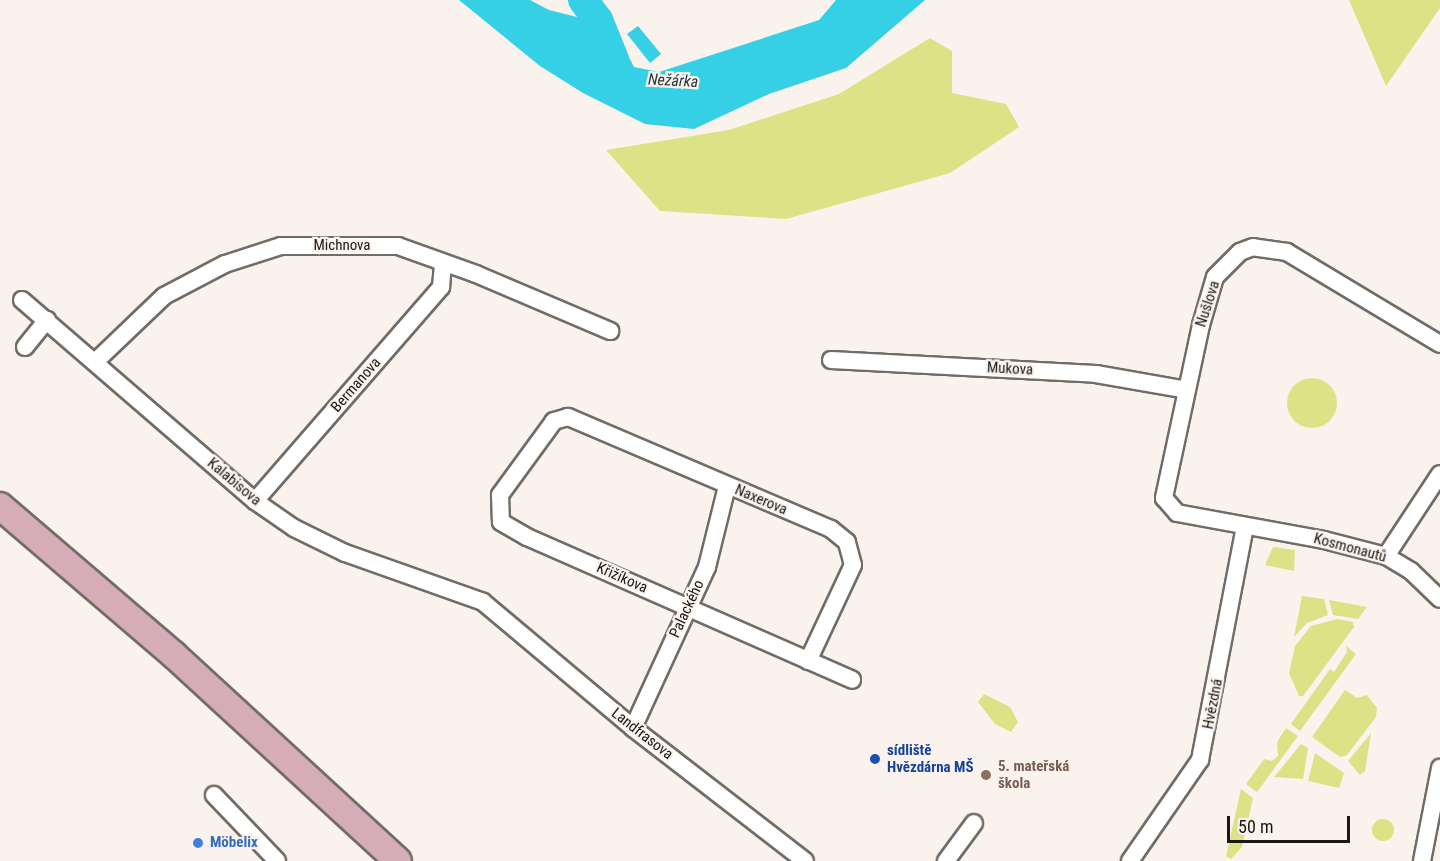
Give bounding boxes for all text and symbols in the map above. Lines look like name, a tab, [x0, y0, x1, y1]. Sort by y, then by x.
water label: Nežárka	[647, 70, 699, 92]
street label: Michnova	[313, 237, 371, 255]
street label: Nušlova	[1192, 279, 1224, 329]
street label: Bermanova	[327, 354, 385, 416]
street label: Mukova	[986, 359, 1034, 379]
street label: Kalabisova	[203, 454, 265, 510]
street label: Naxerova	[732, 481, 790, 519]
street label: Kosmonautů	[1312, 530, 1388, 566]
street label: Křižíkova	[594, 559, 650, 597]
street label: Palackého	[666, 577, 708, 641]
street label: Hvězdná	[1199, 677, 1227, 731]
street label: Landfrasova	[608, 704, 676, 764]
place label: sídliště Hvězdárna MŠ	[887, 741, 974, 776]
marker: sídliště Hvězdárna MŠ	[868, 752, 882, 766]
place label: 5. mateřská škola	[998, 757, 1069, 792]
marker: 5. mateřská škola	[979, 768, 993, 782]
scale bar	[1230, 804, 1353, 842]
text: 50 m	[1238, 816, 1273, 837]
place label: Möbelix	[210, 834, 258, 852]
marker: Möbelix	[191, 836, 205, 850]

